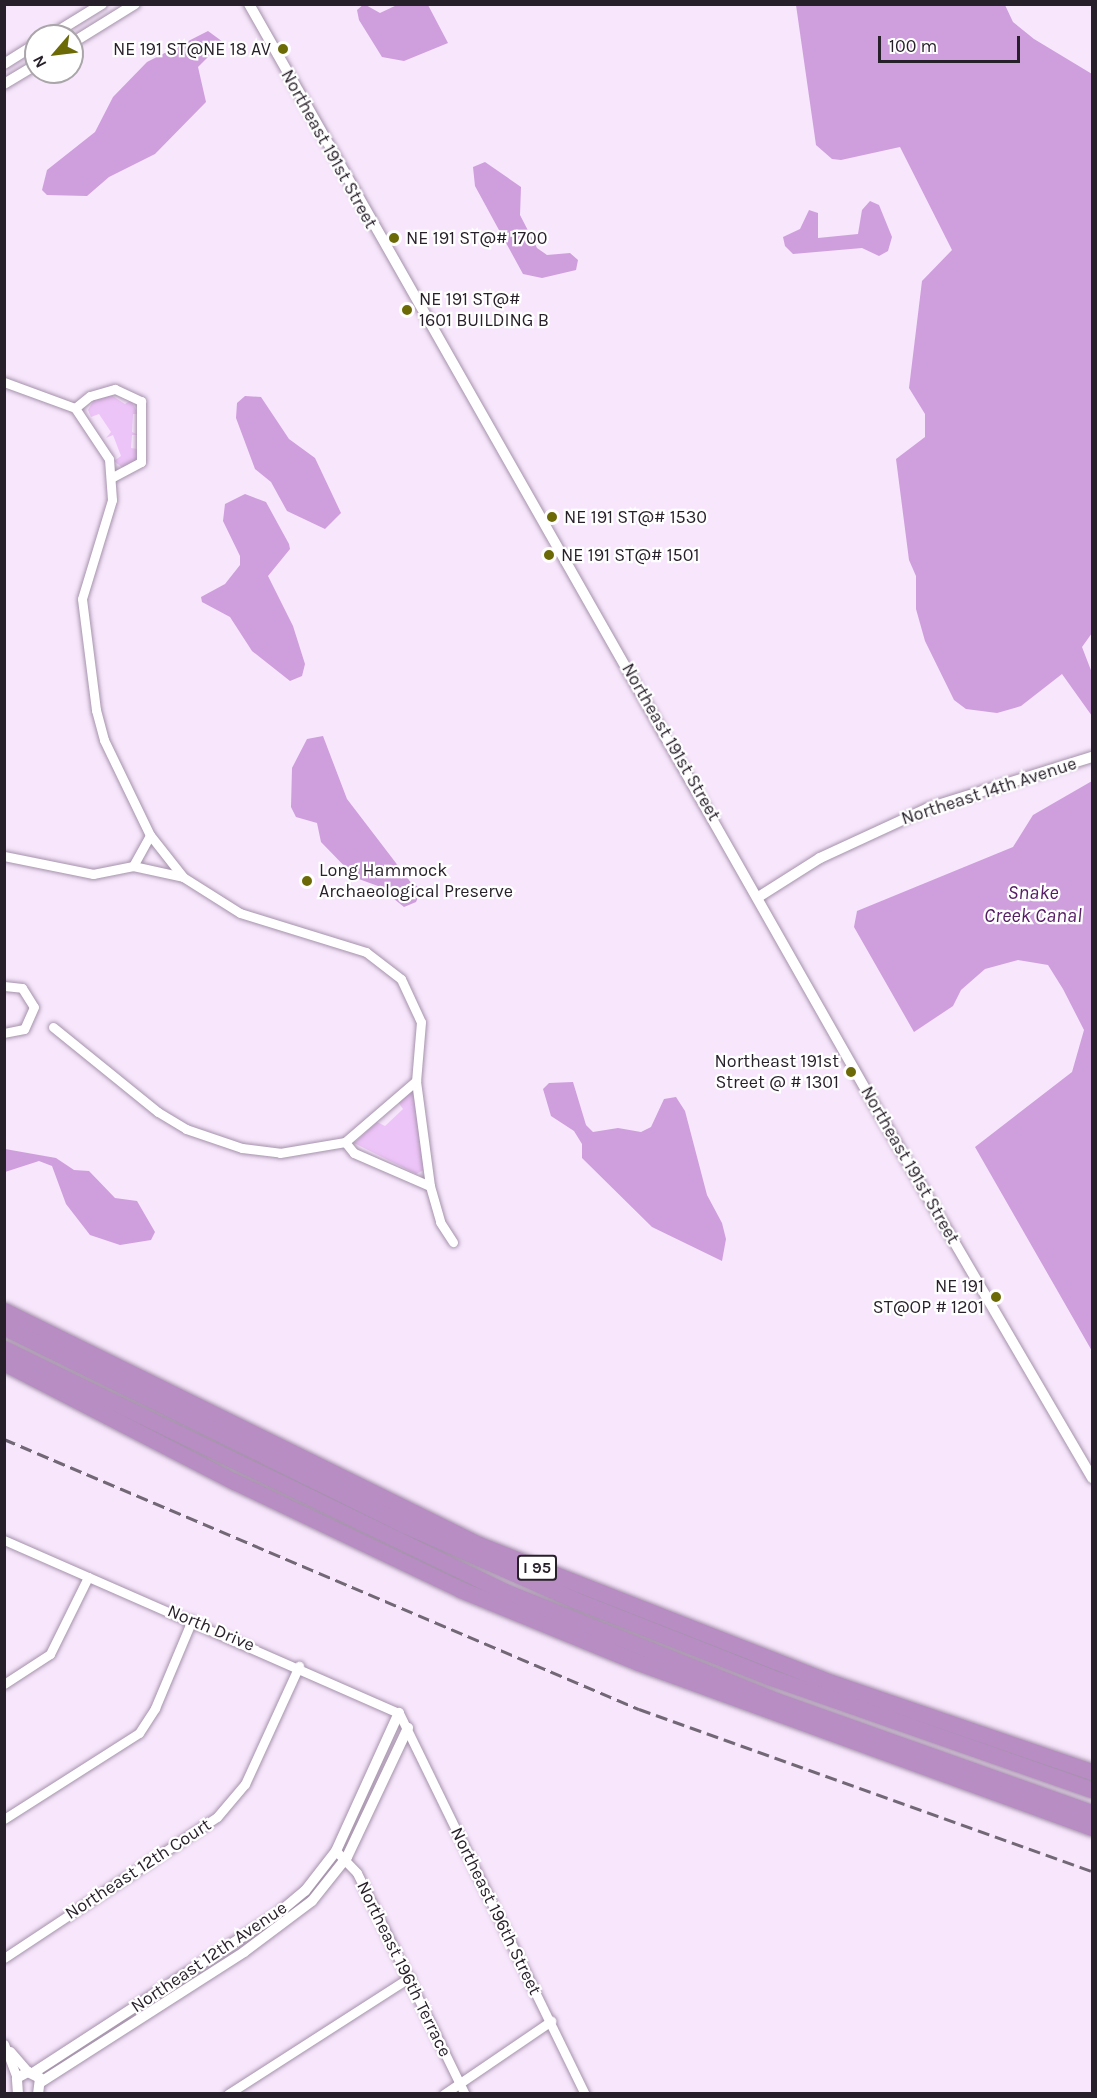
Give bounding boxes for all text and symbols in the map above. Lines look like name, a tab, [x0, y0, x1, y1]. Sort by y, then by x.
north arrow	[24, 24, 84, 84]
scale bar	[881, 24, 1024, 62]
text: 100 m	[889, 35, 937, 57]
place label: NE 191 ST@NE 18 AV	[113, 38, 271, 60]
marker: NE 191 ST@NE 18 AV	[276, 42, 290, 56]
text: N	[28, 52, 51, 71]
street label: Northeast 191st Street	[276, 66, 382, 232]
place label: NE 191 ST@# 1700	[406, 227, 547, 249]
marker: NE 191 ST@# 1700	[387, 231, 401, 245]
place label: NE 191 ST@# 1601 BUILDING B	[419, 289, 549, 332]
marker: NE 191 ST@# 1601 BUILDING B	[400, 303, 414, 317]
place label: NE 191 ST@# 1530	[564, 506, 707, 528]
marker: NE 191 ST@# 1530	[545, 510, 559, 524]
place label: NE 191 ST@# 1501	[561, 544, 699, 566]
marker: NE 191 ST@# 1501	[542, 548, 556, 562]
street label: Northeast 191st Street	[617, 659, 725, 825]
street label: Northeast 14th Avenue	[899, 752, 1079, 830]
place label: Long Hammock Archaeological Preserve	[319, 860, 513, 902]
marker: Long Hammock Archaeological Preserve	[300, 874, 314, 888]
water label: Snake Creek Canal	[984, 880, 1082, 927]
place label: Northeast 191st Street @ # 1301	[714, 1051, 839, 1094]
marker: Northeast 191st Street @ # 1301	[844, 1065, 858, 1079]
street label: Northeast 191st Street	[856, 1082, 964, 1248]
place label: NE 191 ST@OP # 1201	[873, 1276, 984, 1318]
marker: NE 191 ST@OP # 1201	[989, 1290, 1003, 1304]
road number: I 95	[516, 1555, 558, 1581]
street label: North Drive	[164, 1600, 258, 1656]
street label: Northeast 12th Court	[61, 1814, 215, 1924]
street label: Northeast 196th Street	[446, 1824, 546, 1998]
street label: Northeast 196th Terrace	[352, 1878, 456, 2060]
street label: Northeast 12th Avenue	[127, 1897, 291, 2017]

